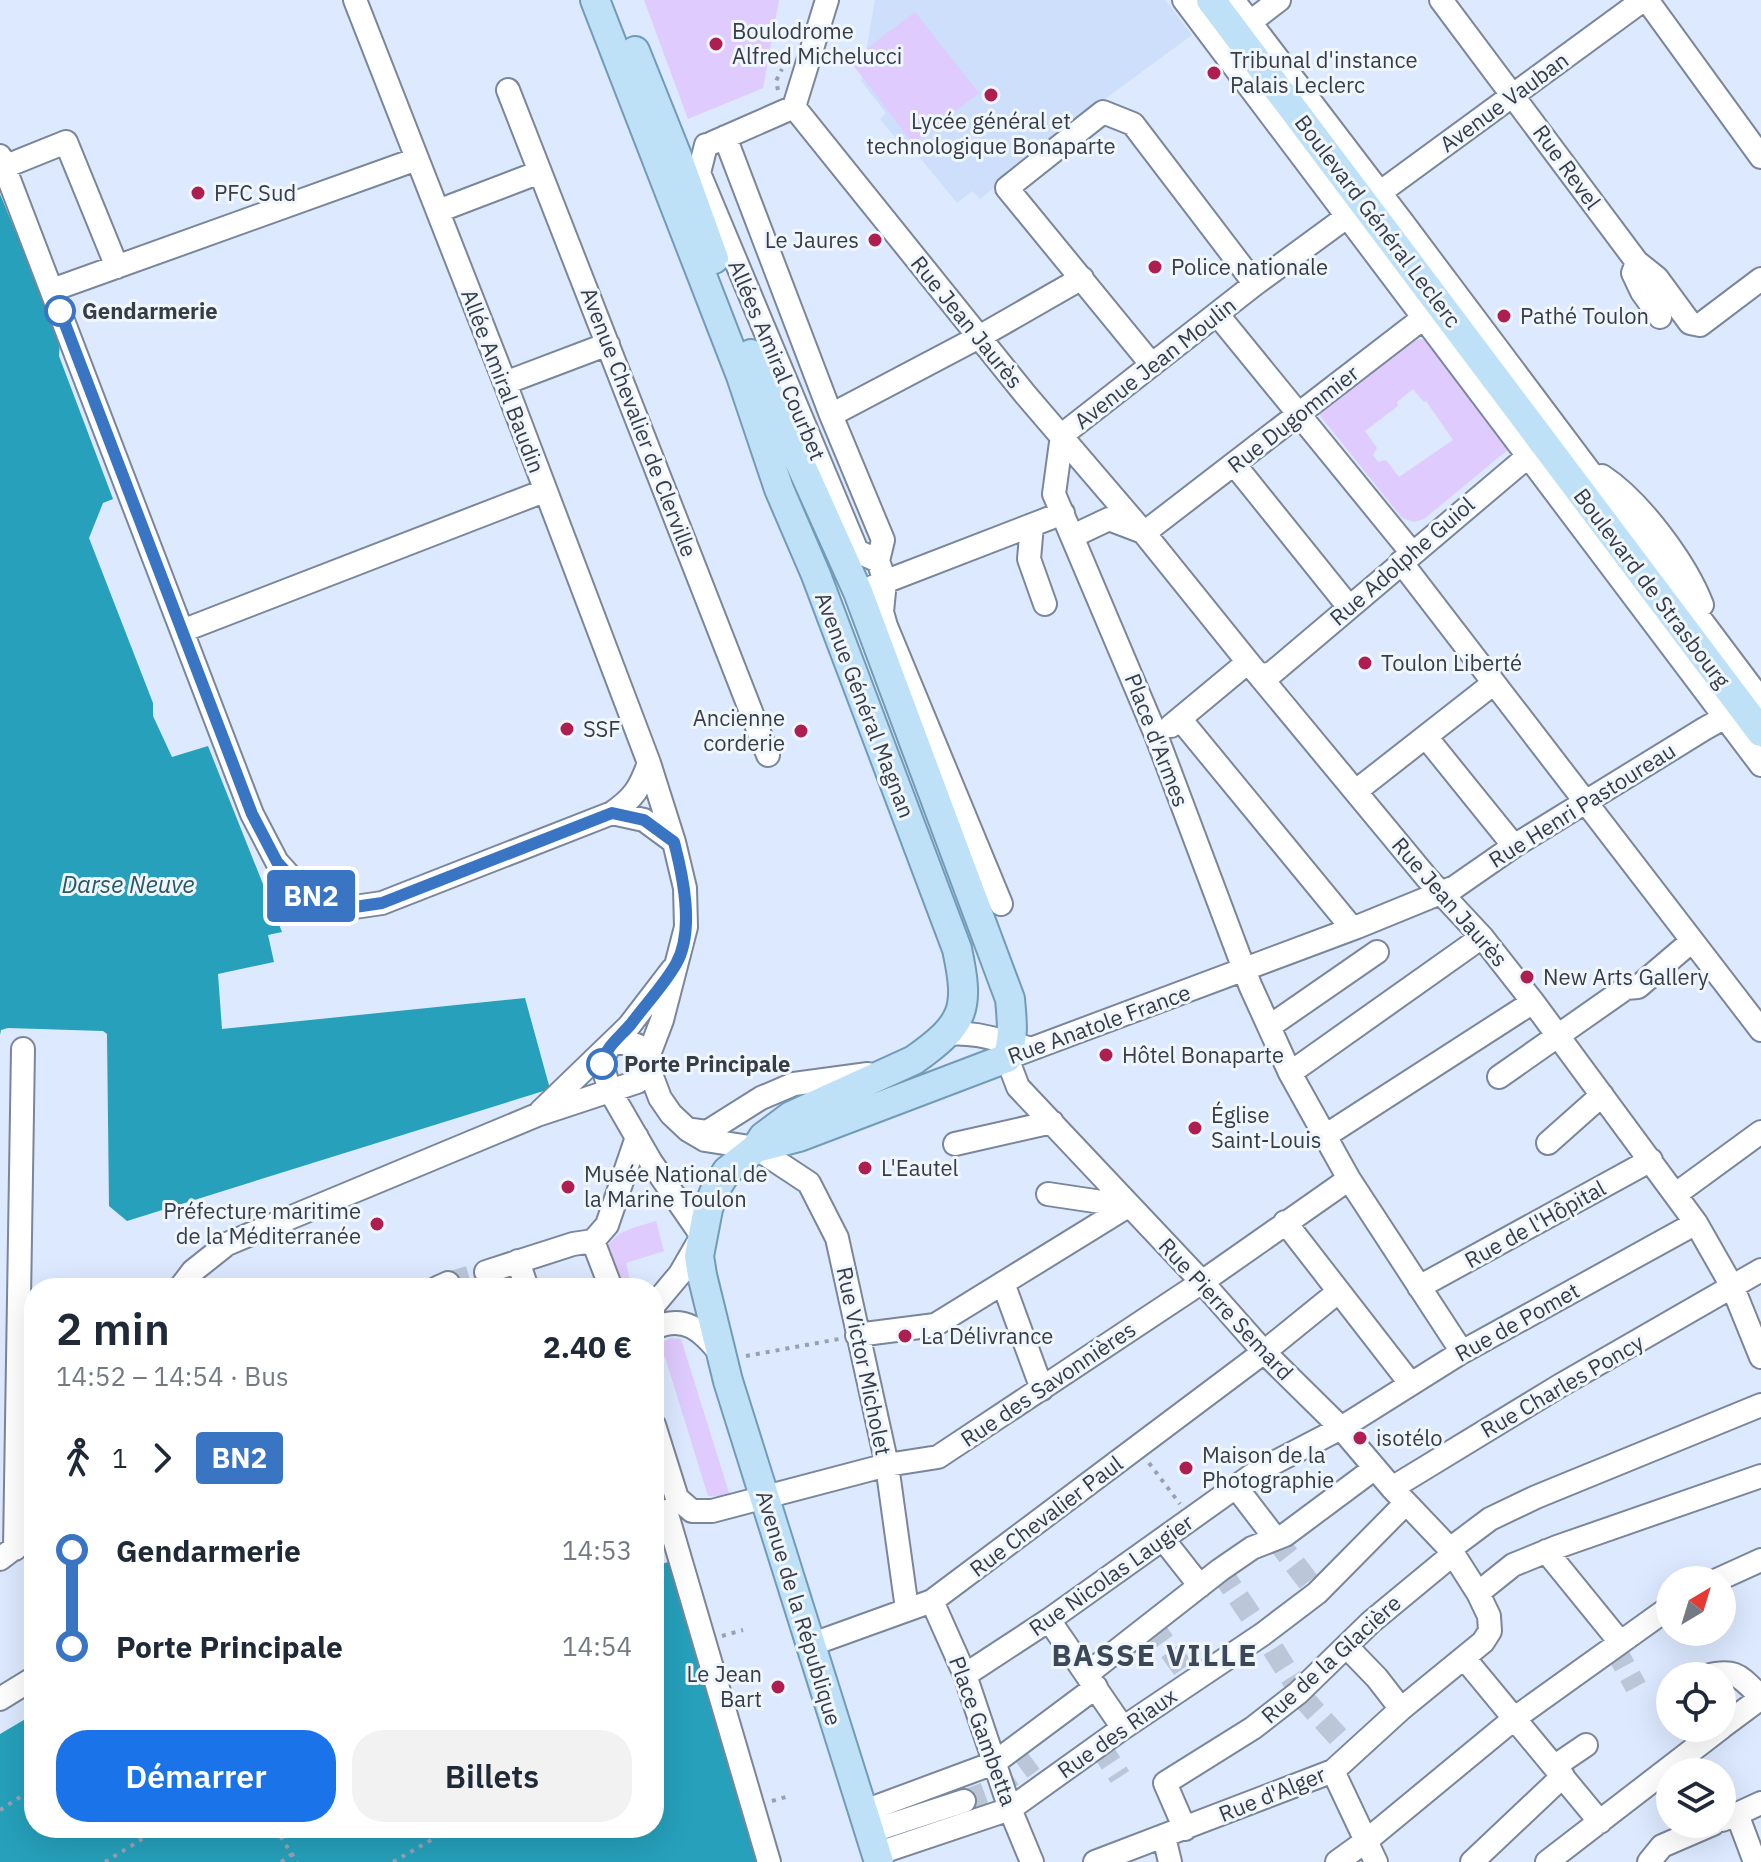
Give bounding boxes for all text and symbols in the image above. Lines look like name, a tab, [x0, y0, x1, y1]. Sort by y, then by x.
place label: Boulodrome Alfred Michelucci	[732, 16, 902, 70]
marker: Boulodrome Alfred Michelucci	[707, 35, 725, 53]
place label: Tribunal d'instance Palais Leclerc	[1230, 45, 1417, 99]
street label: Avenue Vauban	[1433, 45, 1574, 158]
marker: Tribunal d'instance Palais Leclerc	[1205, 64, 1223, 82]
marker: Lycée général et technologique Bonaparte	[982, 86, 1000, 104]
place label: Lycée général et technologique Bonaparte	[866, 106, 1116, 160]
street label: Boulevard Général Leclerc	[1289, 108, 1468, 333]
street label: Rue Revel	[1527, 118, 1608, 215]
place label: PFC Sud	[214, 178, 296, 207]
marker: PFC Sud	[189, 184, 207, 202]
place label: Le Jaures	[765, 225, 859, 254]
marker: Le Jaures	[866, 231, 884, 249]
street label: Rue Jean Jaurès	[905, 249, 1030, 394]
place label: Police nationale	[1171, 252, 1328, 281]
street label: Allées Amiral Courbet	[722, 255, 833, 464]
marker: Police nationale	[1146, 258, 1164, 276]
street label: Avenue Chevalier de Clerville	[575, 283, 704, 561]
street label: Allée Amiral Baudin	[455, 285, 552, 477]
street label: Avenue Jean Moulin	[1068, 290, 1242, 435]
marker: Gendarmerie	[45, 296, 75, 326]
place label: Gendarmerie	[82, 296, 218, 325]
place label: Pathé Toulon	[1520, 301, 1649, 330]
marker: Pathé Toulon	[1495, 307, 1513, 325]
street label: Rue Dugommier	[1221, 358, 1364, 479]
street label: Boulevard de Strasbourg	[1568, 482, 1737, 694]
street label: Rue Adolphe Guiol	[1323, 490, 1480, 632]
street label: Avenue Général Magnan	[809, 588, 922, 822]
place label: Toulon Liberté	[1381, 648, 1522, 677]
marker: Toulon Liberté	[1356, 654, 1374, 672]
street label: Place d'Armes	[1119, 669, 1196, 811]
place label: Ancienne corderie	[693, 703, 785, 757]
place label: SSF	[583, 714, 621, 743]
marker: SSF	[558, 720, 576, 738]
marker: Ancienne corderie	[792, 722, 810, 740]
street label: Rue Henri Pastoureau	[1483, 735, 1681, 874]
street label: Rue Jean Jaurès	[1386, 831, 1515, 973]
water label: Darse Neuve	[61, 868, 195, 900]
line badge: BN2	[265, 870, 357, 922]
text: BN2	[283, 877, 339, 914]
place label: New Arts Gallery	[1543, 962, 1709, 991]
marker: New Arts Gallery	[1518, 968, 1536, 986]
street label: Rue Anatole France	[1003, 977, 1194, 1070]
place label: Hôtel Bonaparte	[1122, 1040, 1284, 1069]
marker: Hôtel Bonaparte	[1097, 1046, 1115, 1064]
marker: Porte Principale	[587, 1049, 617, 1079]
place label: Porte Principale	[624, 1049, 790, 1078]
place label: Église Saint-Louis	[1211, 1100, 1321, 1154]
marker: Église Saint-Louis	[1186, 1119, 1204, 1137]
place label: L'Eautel	[881, 1153, 959, 1182]
place label: Musée National de la Marine Toulon	[584, 1159, 768, 1213]
marker: L'Eautel	[856, 1159, 874, 1177]
street label: Rue de l'Hôpital	[1459, 1173, 1610, 1274]
marker: Musée National de la Marine Toulon	[559, 1178, 577, 1196]
place label: Préfecture maritime de la Méditerranée	[163, 1196, 361, 1250]
marker: Préfecture maritime de la Méditerranée	[368, 1215, 386, 1233]
street label: Rue Pierre Semard	[1153, 1231, 1300, 1386]
street label: Rue Victor Micholet	[830, 1264, 899, 1458]
street label: Rue de Pomet	[1449, 1275, 1584, 1368]
text: 2 min	[56, 1300, 170, 1357]
street label: Rue des Savonnières	[955, 1314, 1141, 1453]
place label: La Délivrance	[921, 1321, 1053, 1350]
text: 2.40 €	[543, 1327, 632, 1366]
marker: La Délivrance	[896, 1327, 914, 1345]
street label: Rue Charles Poncy	[1475, 1327, 1648, 1444]
text: 14:52 – 14:54 · Bus	[56, 1359, 289, 1393]
place label: isotélo	[1376, 1423, 1443, 1452]
marker: isotélo	[1351, 1429, 1369, 1447]
icon: walk	[56, 1436, 100, 1480]
icon: forward	[140, 1436, 184, 1480]
text: BN2	[212, 1439, 267, 1476]
place label: Maison de la Photographie	[1202, 1440, 1334, 1494]
text: 1	[112, 1441, 128, 1475]
street label: Rue Chevalier Paul	[963, 1449, 1128, 1583]
marker: Maison de la Photographie	[1177, 1459, 1195, 1477]
street label: Avenue de la République	[750, 1487, 849, 1729]
street label: Rue Nicolas Laugier	[1023, 1507, 1199, 1642]
text: Gendarmerie	[116, 1531, 301, 1570]
text: 14:53	[562, 1533, 632, 1567]
north arrow	[1656, 1566, 1736, 1646]
map controls	[1656, 1566, 1736, 1838]
street label: Rue de la Glacière	[1255, 1588, 1407, 1729]
text: Porte Principale	[116, 1627, 343, 1666]
text: 14:54	[562, 1629, 632, 1663]
district label: BASSE VILLE	[1052, 1635, 1258, 1674]
street label: Place Gambetta	[943, 1652, 1024, 1810]
place label: Le Jean Bart	[686, 1659, 762, 1713]
button: locate	[1656, 1662, 1736, 1742]
marker: Le Jean Bart	[769, 1678, 787, 1696]
street label: Rue des Riaux	[1051, 1681, 1182, 1784]
button: Démarrer	[56, 1730, 336, 1822]
button: Billets	[352, 1730, 632, 1822]
button: layers	[1656, 1758, 1736, 1838]
street label: Rue d'Alger	[1214, 1759, 1329, 1828]

